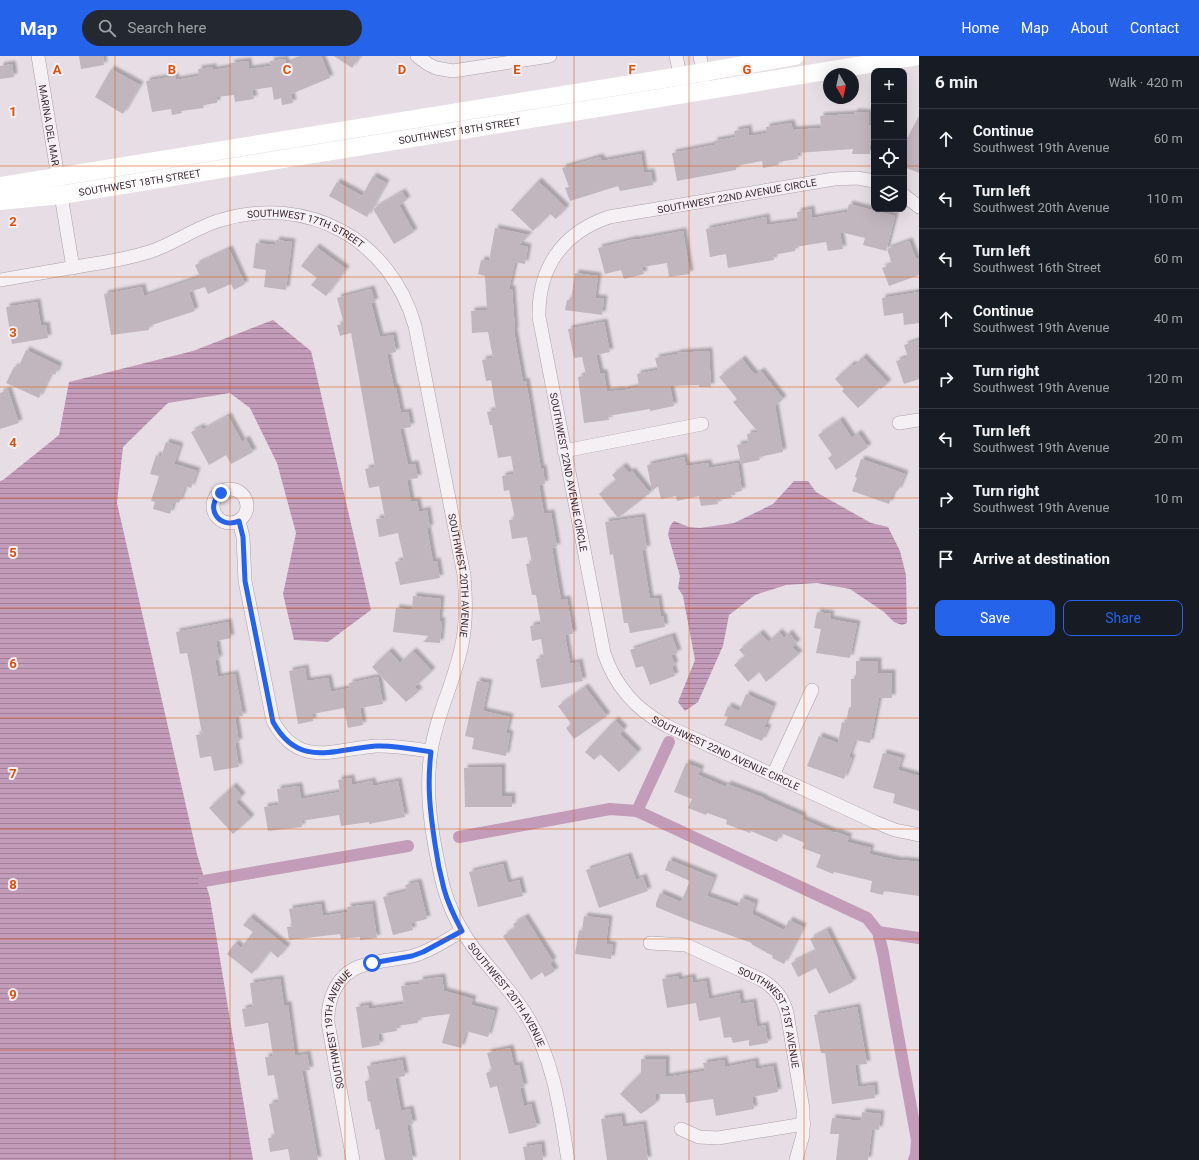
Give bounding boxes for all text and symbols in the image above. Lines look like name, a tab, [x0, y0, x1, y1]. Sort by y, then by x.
search box	[82, 10, 362, 46]
text: Map	[20, 17, 58, 40]
icon: search	[96, 17, 118, 39]
text: Search here	[128, 19, 206, 37]
text: Home	[961, 20, 999, 36]
text: Map	[1021, 20, 1049, 36]
text: About	[1071, 20, 1108, 36]
text: Contact	[1130, 20, 1179, 36]
text: A	[53, 62, 62, 77]
text: B	[168, 62, 176, 77]
text: C	[283, 62, 292, 77]
text: D	[398, 62, 406, 77]
text: E	[513, 62, 521, 77]
text: F	[628, 62, 636, 77]
text: G	[743, 62, 752, 77]
north arrow	[823, 68, 859, 104]
map controls	[871, 68, 907, 212]
button: +	[871, 68, 907, 104]
text: 6 min	[935, 72, 978, 92]
text: Walk · 420 m	[1108, 75, 1183, 90]
street label: MARINA DEL MAR	[37, 84, 62, 166]
text: 1	[9, 104, 17, 119]
button: −	[871, 104, 907, 140]
street label: SOUTHWEST 18TH STREET	[398, 115, 521, 146]
text: Continue	[973, 122, 1034, 140]
icon: ahead	[935, 128, 957, 150]
text: 60 m	[1154, 131, 1183, 146]
button: locate	[871, 140, 907, 176]
text: Southwest 19th Avenue	[973, 140, 1109, 155]
street label: SOUTHWEST 18TH STREET	[78, 167, 202, 198]
button: layers	[871, 176, 907, 212]
street label: SOUTHWEST 22ND AVENUE CIRCLE	[657, 177, 818, 215]
text: Turn left	[973, 182, 1030, 200]
icon: left	[935, 188, 957, 210]
text: 110 m	[1146, 191, 1183, 206]
text: Southwest 20th Avenue	[973, 200, 1109, 215]
street label: SOUTHWEST 17TH STREET	[246, 207, 366, 250]
text: 2	[9, 214, 17, 229]
text: Turn left	[973, 242, 1030, 260]
icon: left	[935, 248, 957, 270]
text: 60 m	[1154, 251, 1183, 266]
text: Southwest 16th Street	[973, 260, 1101, 275]
text: Continue	[973, 302, 1034, 320]
icon: ahead	[935, 308, 957, 330]
text: 40 m	[1154, 311, 1183, 326]
text: Southwest 19th Avenue	[973, 320, 1109, 335]
text: 3	[9, 325, 17, 340]
text: Turn right	[973, 362, 1039, 380]
icon: right	[935, 368, 957, 390]
text: 120 m	[1146, 371, 1183, 386]
text: Southwest 19th Avenue	[973, 380, 1109, 395]
street label: SOUTHWEST 22ND AVENUE CIRCLE	[548, 392, 590, 553]
text: Turn left	[973, 422, 1030, 440]
icon: left	[935, 428, 957, 450]
text: 20 m	[1154, 431, 1183, 446]
text: 4	[9, 435, 17, 450]
text: Southwest 19th Avenue	[973, 440, 1109, 455]
text: Turn right	[973, 482, 1039, 500]
route end	[212, 484, 230, 502]
icon: right	[935, 488, 957, 510]
text: 10 m	[1154, 491, 1183, 506]
text: Southwest 19th Avenue	[973, 500, 1109, 515]
street label: SOUTHWEST 20TH AVENUE	[446, 512, 471, 639]
text: 5	[9, 545, 17, 560]
icon: arrive	[935, 548, 957, 570]
text: Arrive at destination	[973, 550, 1110, 568]
button: Save	[935, 600, 1055, 636]
button: Share	[1063, 600, 1183, 636]
text: 6	[9, 656, 17, 671]
street label: SOUTHWEST 22ND AVENUE CIRCLE	[650, 713, 802, 792]
text: 7	[9, 766, 17, 781]
text: 8	[9, 877, 17, 892]
street label: SOUTHWEST 20TH AVENUE	[466, 940, 547, 1048]
route start	[363, 954, 381, 972]
street label: SOUTHWEST 21ST AVENUE	[736, 964, 802, 1069]
street label: SOUTHWEST 19TH AVENUE	[322, 967, 354, 1090]
text: 9	[9, 987, 17, 1002]

